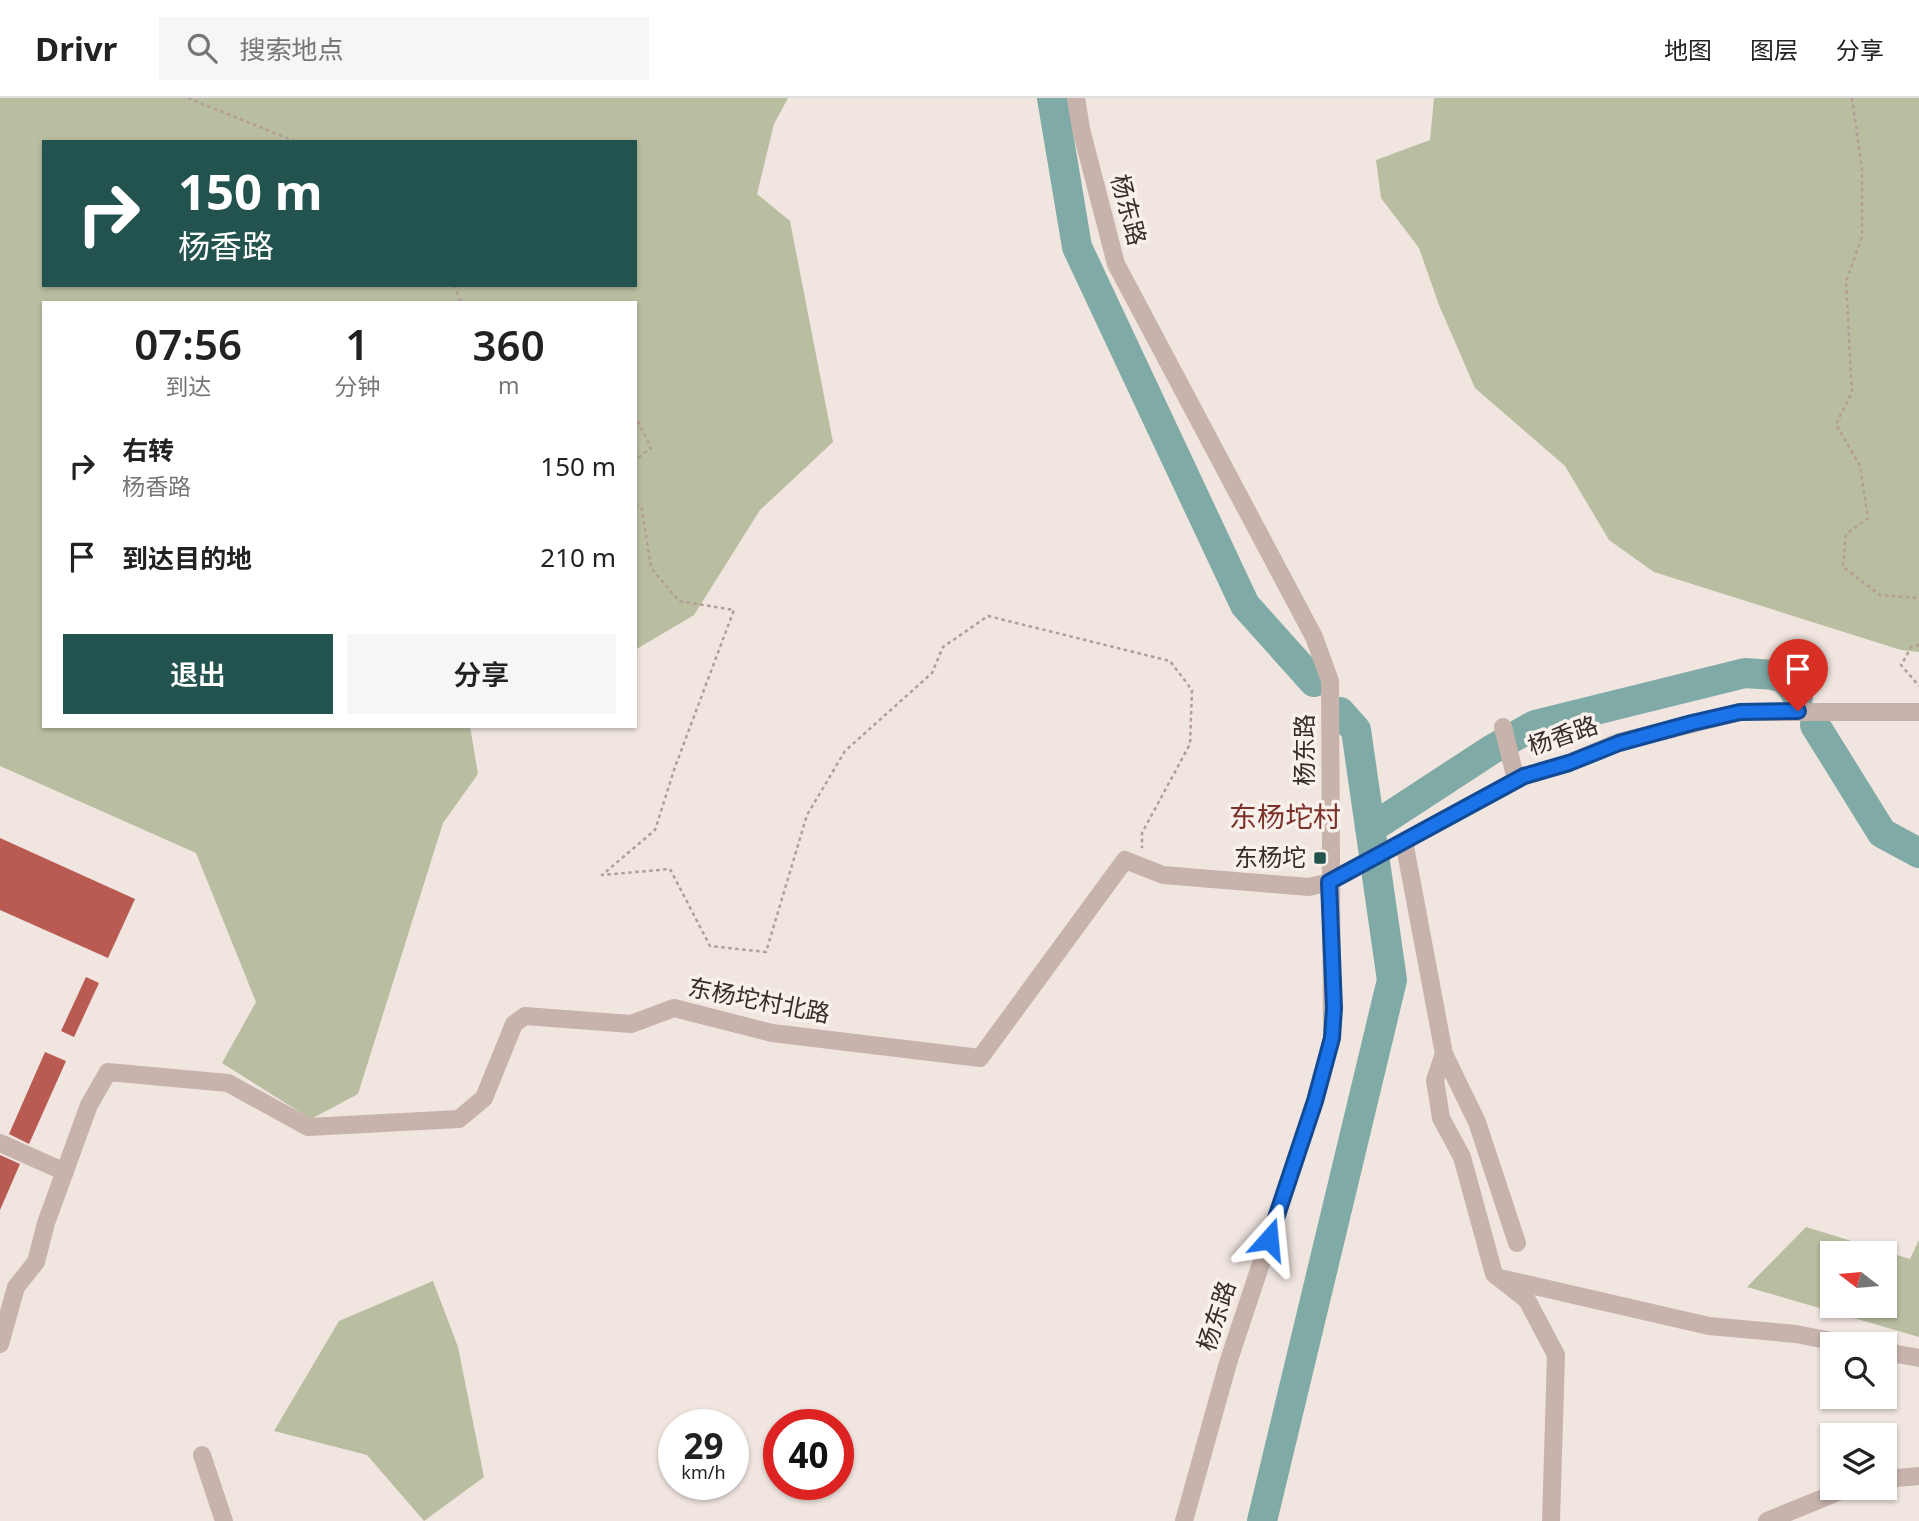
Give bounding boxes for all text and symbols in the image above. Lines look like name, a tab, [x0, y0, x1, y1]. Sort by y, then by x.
search box	[159, 17, 649, 80]
text: Drivr	[35, 26, 117, 71]
icon: search	[183, 29, 221, 67]
text: 搜索地点	[239, 31, 343, 67]
text: 地图	[1664, 33, 1712, 66]
text: 图层	[1750, 33, 1798, 66]
text: 分享	[1836, 33, 1884, 66]
text: 150 m	[178, 158, 323, 224]
icon: right	[63, 168, 154, 259]
street label: 杨东路	[1104, 171, 1155, 249]
text: 杨香路	[178, 224, 274, 267]
text: 07:56	[134, 315, 242, 372]
text: 1	[345, 315, 369, 372]
text: 360	[473, 316, 545, 373]
text: m	[498, 369, 519, 401]
text: 到达	[165, 370, 211, 402]
text: 分钟	[334, 370, 380, 402]
text: 右转	[122, 432, 174, 468]
icon: right	[63, 447, 101, 485]
text: 150 m	[540, 448, 616, 484]
text: 杨香路	[122, 470, 191, 502]
icon: arrive	[63, 538, 101, 576]
text: 210 m	[540, 539, 616, 575]
text: 到达目的地	[122, 540, 252, 576]
button: 退出	[63, 634, 333, 714]
button: 分享	[347, 634, 616, 714]
pin	[1768, 639, 1828, 711]
icon: arrive	[1779, 650, 1817, 688]
street label: 杨香路	[1523, 707, 1602, 762]
street label: 杨东路	[1287, 714, 1320, 786]
district label: 东杨坨村	[1229, 797, 1341, 835]
place label: 东杨坨	[1234, 840, 1306, 873]
marker: 东杨坨	[1312, 850, 1328, 866]
street label: 东杨坨村北路	[685, 970, 833, 1029]
position arrow	[1232, 1202, 1306, 1276]
north arrow	[1820, 1241, 1897, 1318]
map controls	[1820, 1241, 1897, 1500]
street label: 杨东路	[1189, 1276, 1242, 1355]
button: search	[1820, 1332, 1897, 1409]
speed limit sign: 40	[763, 1409, 854, 1500]
text: 29	[683, 1422, 724, 1469]
button: layers	[1820, 1423, 1897, 1500]
text: km/h	[681, 1460, 726, 1484]

